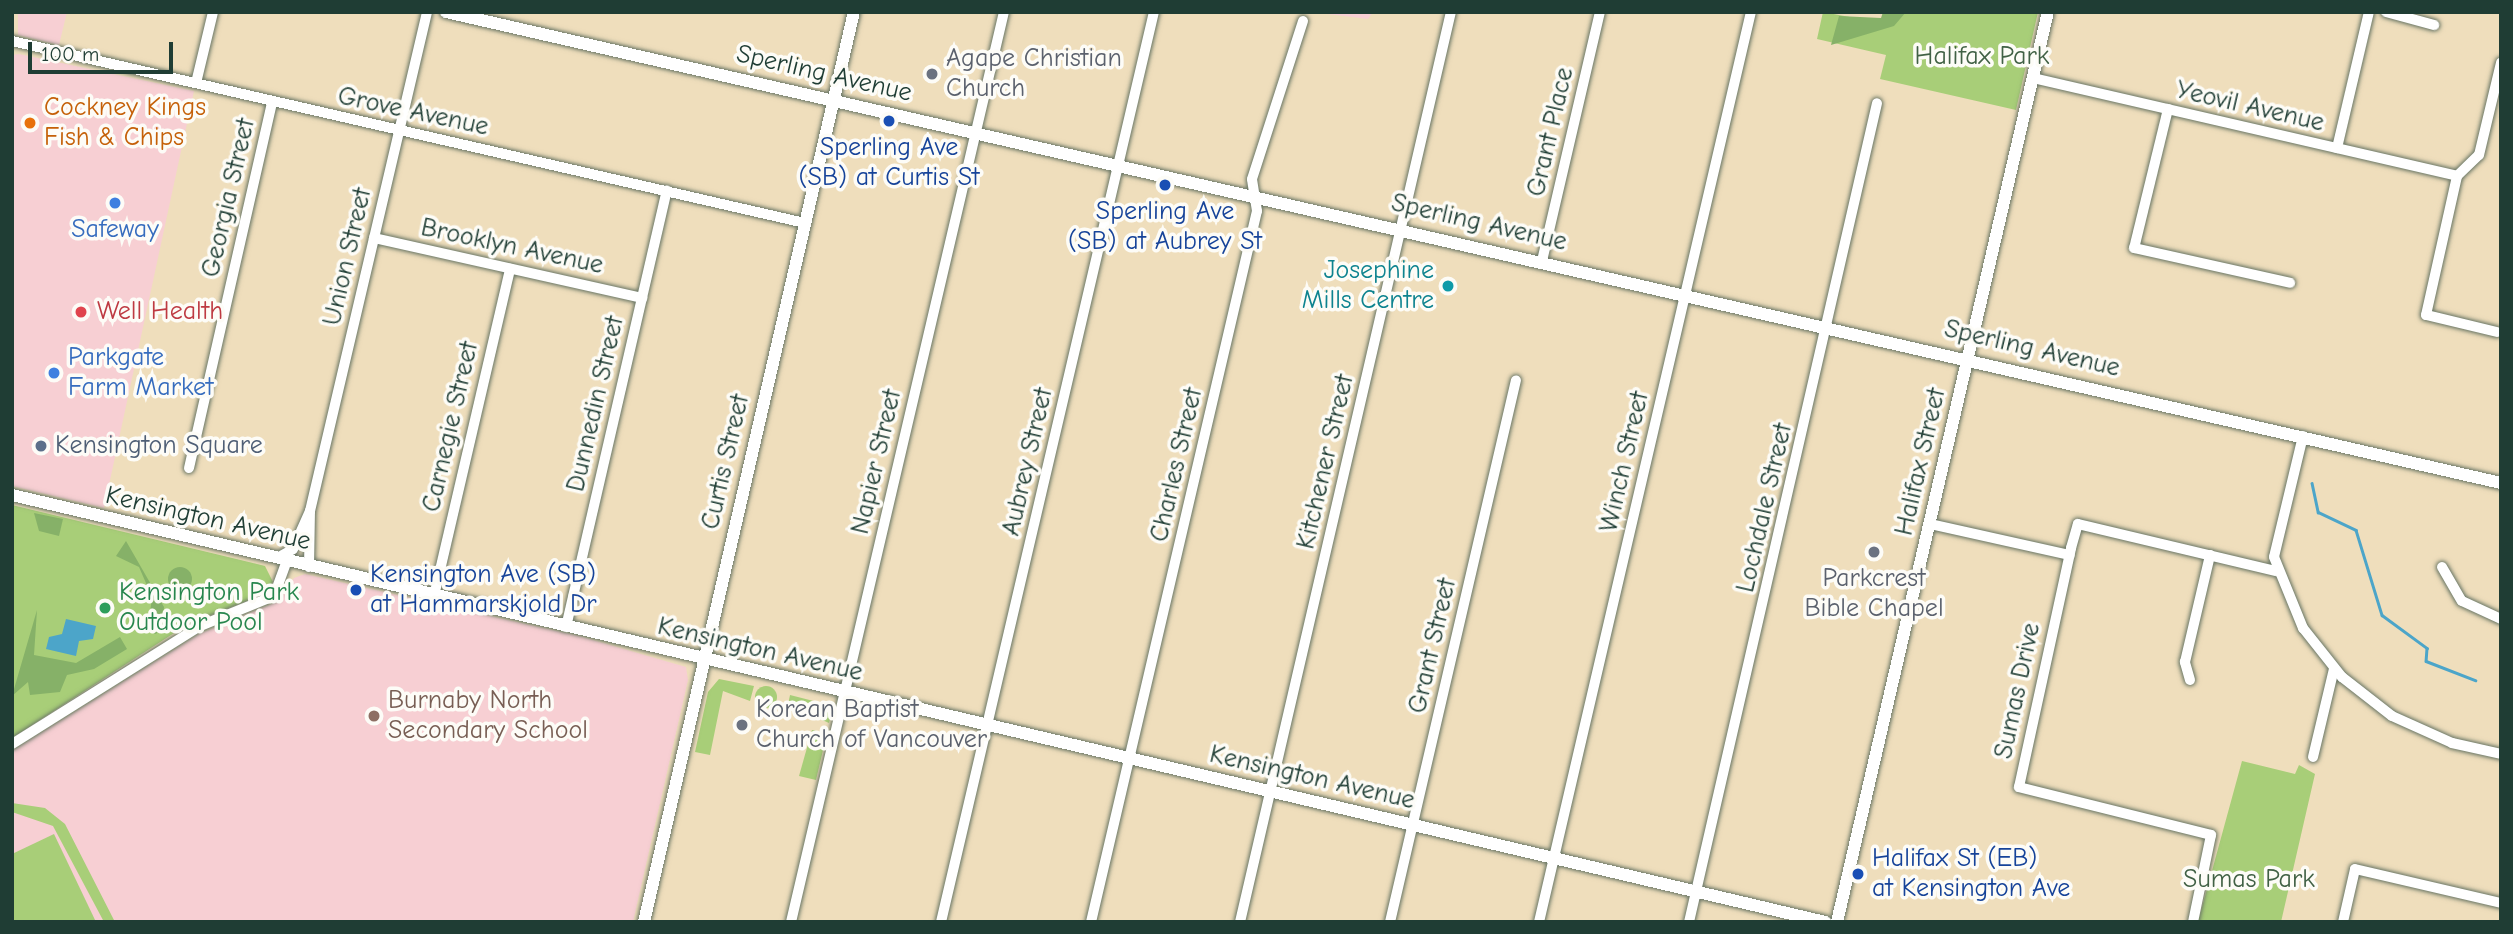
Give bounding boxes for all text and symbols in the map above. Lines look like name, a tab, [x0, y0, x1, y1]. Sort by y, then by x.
scale bar	[32, 28, 177, 72]
street label: Sperling Avenue	[733, 39, 915, 109]
park label: Halifax Park	[1915, 41, 2049, 73]
text: 100 m	[41, 42, 99, 66]
place label: Agape Christian Church	[946, 43, 1122, 104]
street label: Grant Place	[1521, 64, 1581, 200]
marker: Agape Christian Church	[924, 66, 940, 82]
street label: Yeovil Avenue	[2173, 75, 2327, 139]
street label: Grove Avenue	[335, 81, 491, 143]
place label: Cockney Kings Fish & Chips	[44, 92, 206, 154]
marker: Sperling Ave (SB) at Curtis St	[881, 113, 897, 129]
marker: Cockney Kings Fish & Chips	[22, 115, 38, 131]
street label: Georgia Street	[196, 116, 262, 280]
place label: Sperling Ave (SB) at Curtis St	[799, 132, 979, 194]
marker: Sperling Ave (SB) at Aubrey St	[1157, 177, 1173, 193]
street label: Union Street	[317, 185, 379, 329]
street label: Sperling Avenue	[1388, 188, 1570, 258]
marker: Safeway	[107, 195, 123, 211]
place label: Sperling Ave (SB) at Aubrey St	[1068, 196, 1262, 258]
street label: Brooklyn Avenue	[418, 212, 606, 282]
place label: Safeway	[71, 214, 159, 246]
place label: Josephine Mills Centre	[1302, 255, 1434, 316]
marker: Josephine Mills Centre	[1440, 278, 1456, 294]
place label: Well Health	[97, 296, 223, 328]
marker: Well Health	[71, 302, 91, 322]
street label: Dunnedin Street	[561, 313, 631, 495]
street label: Sperling Avenue	[1941, 314, 2123, 384]
street label: Carnegie Street	[416, 339, 486, 515]
place label: Parkgate Farm Market	[68, 342, 213, 404]
marker: Parkgate Farm Market	[46, 365, 62, 381]
street label: Kitchener Street	[1291, 372, 1361, 552]
street label: Aubrey Street	[996, 385, 1060, 539]
street label: Charles Street	[1144, 385, 1210, 545]
street label: Halifax Street	[1889, 385, 1953, 539]
street label: Napier Street	[845, 387, 909, 537]
street label: Winch Street	[1594, 389, 1656, 535]
street label: Curtis Street	[695, 391, 757, 533]
street label: Lochdale Street	[1730, 420, 1800, 596]
place label: Kensington Square	[55, 430, 263, 462]
marker: Kensington Square	[33, 438, 49, 454]
street label: Kensington Avenue	[102, 480, 314, 558]
marker: Parkcrest Bible Chapel	[1866, 544, 1882, 560]
place label: Kensington Ave (SB) at Hammarskjold Dr	[370, 559, 597, 620]
place label: Parkcrest Bible Chapel	[1804, 563, 1944, 624]
street label: Grant Street	[1402, 576, 1464, 716]
place label: Kensington Park Outdoor Pool	[119, 577, 299, 638]
marker: Kensington Ave (SB) at Hammarskjold Dr	[348, 582, 364, 598]
marker: Kensington Park Outdoor Pool	[97, 600, 113, 616]
street label: Kensington Avenue	[654, 611, 866, 689]
street label: Sumas Drive	[1988, 620, 2048, 762]
place label: Burnaby North Secondary School	[388, 685, 588, 746]
place label: Korean Baptist Church of Vancouver	[756, 694, 987, 756]
marker: Burnaby North Secondary School	[366, 708, 382, 724]
marker: Korean Baptist Church of Vancouver	[734, 717, 750, 733]
street label: Kensington Avenue	[1206, 739, 1418, 817]
place label: Halifax St (EB) at Kensington Ave	[1872, 843, 2070, 904]
park label: Sumas Park	[2183, 864, 2315, 896]
marker: Halifax St (EB) at Kensington Ave	[1850, 866, 1866, 882]

